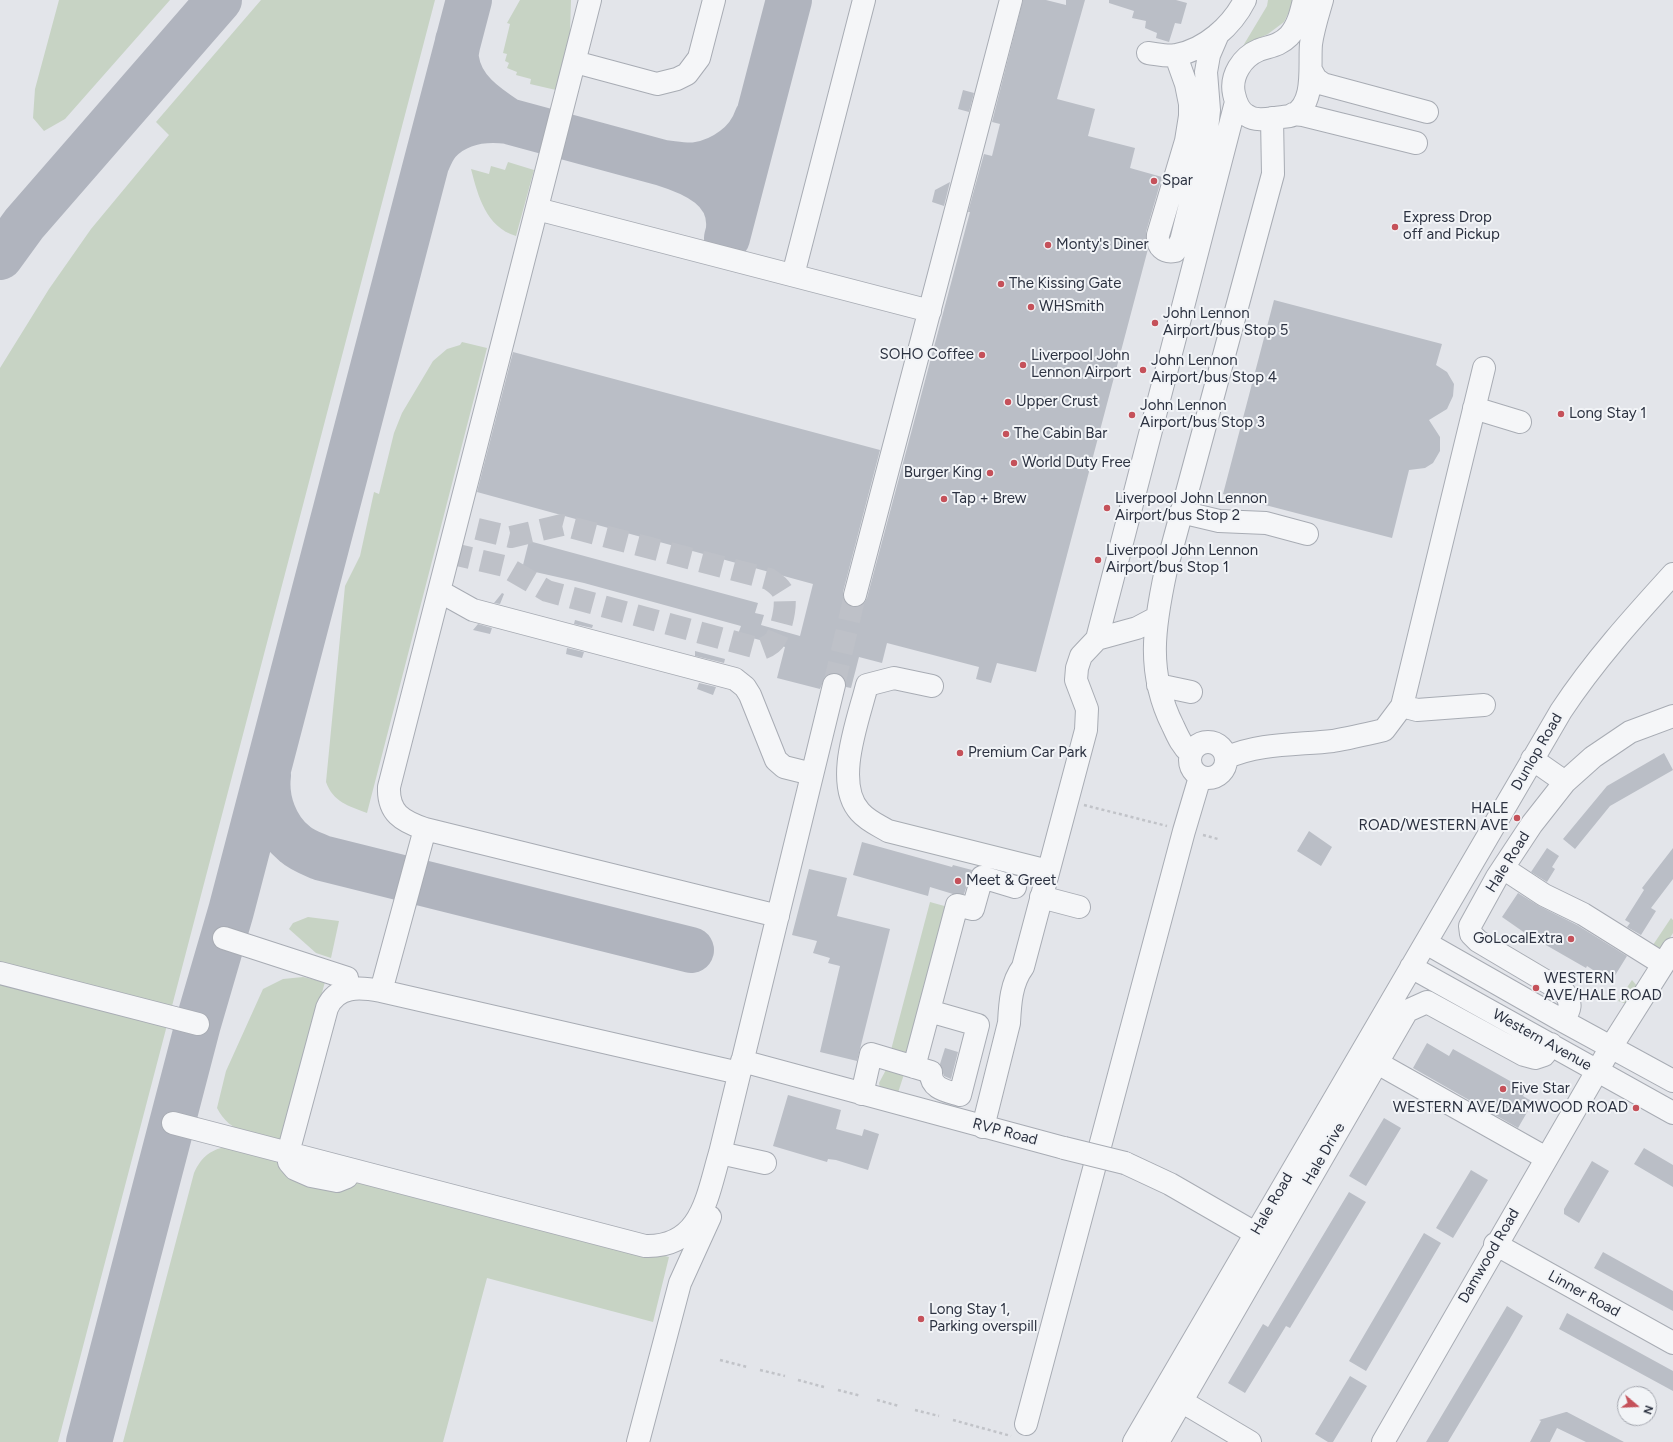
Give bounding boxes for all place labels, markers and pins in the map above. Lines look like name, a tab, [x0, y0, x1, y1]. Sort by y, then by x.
place label: Spar	[1162, 172, 1193, 190]
marker: Spar	[1149, 176, 1159, 186]
place label: Express Drop off and Pickup	[1403, 209, 1500, 244]
marker: Express Drop off and Pickup	[1390, 222, 1400, 232]
place label: Monty's Diner	[1056, 236, 1148, 254]
marker: Monty's Diner	[1043, 240, 1053, 250]
place label: The Kissing Gate	[1009, 275, 1121, 293]
marker: The Kissing Gate	[996, 279, 1006, 289]
place label: WHSmith	[1039, 298, 1104, 316]
marker: WHSmith	[1026, 302, 1036, 312]
place label: John Lennon Airport/bus Stop 5	[1163, 305, 1288, 340]
marker: John Lennon Airport/bus Stop 5	[1150, 318, 1160, 328]
place label: SOHO Coffee	[880, 346, 974, 364]
place label: Liverpool John Lennon Airport	[1031, 347, 1132, 382]
marker: SOHO Coffee	[977, 350, 987, 360]
place label: John Lennon Airport/bus Stop 4	[1151, 352, 1277, 387]
marker: Liverpool John Lennon Airport	[1018, 360, 1028, 370]
marker: John Lennon Airport/bus Stop 4	[1138, 365, 1148, 375]
place label: Upper Crust	[1016, 393, 1098, 411]
marker: Upper Crust	[1003, 397, 1013, 407]
place label: John Lennon Airport/bus Stop 3	[1140, 397, 1265, 432]
place label: Long Stay 1	[1569, 405, 1647, 423]
marker: Long Stay 1	[1556, 409, 1566, 419]
marker: John Lennon Airport/bus Stop 3	[1127, 410, 1137, 420]
place label: The Cabin Bar	[1014, 425, 1107, 443]
marker: The Cabin Bar	[1001, 429, 1011, 439]
place label: World Duty Free	[1022, 454, 1131, 472]
marker: World Duty Free	[1009, 458, 1019, 468]
place label: Burger King	[904, 464, 982, 482]
marker: Burger King	[985, 468, 995, 478]
place label: Tap + Brew	[952, 490, 1027, 508]
place label: Liverpool John Lennon Airport/bus Stop 2	[1115, 490, 1267, 525]
marker: Tap + Brew	[939, 494, 949, 504]
marker: Liverpool John Lennon Airport/bus Stop 2	[1102, 503, 1112, 513]
place label: Liverpool John Lennon Airport/bus Stop 1	[1106, 542, 1258, 577]
marker: Liverpool John Lennon Airport/bus Stop 1	[1093, 555, 1103, 565]
place label: Premium Car Park	[968, 744, 1087, 762]
marker: Premium Car Park	[955, 748, 965, 758]
place label: HALE ROAD/WESTERN AVE	[1359, 800, 1509, 835]
marker: HALE ROAD/WESTERN AVE	[1512, 813, 1522, 823]
place label: Meet & Greet	[966, 872, 1056, 890]
marker: Meet & Greet	[953, 876, 963, 886]
place label: GoLocalExtra	[1473, 930, 1563, 948]
marker: GoLocalExtra	[1566, 934, 1576, 944]
place label: WESTERN AVE/HALE ROAD	[1544, 970, 1662, 1005]
marker: WESTERN AVE/HALE ROAD	[1531, 983, 1541, 993]
place label: Five Star	[1511, 1080, 1570, 1098]
marker: Five Star	[1498, 1084, 1508, 1094]
place label: WESTERN AVE/DAMWOOD ROAD	[1393, 1099, 1628, 1117]
marker: WESTERN AVE/DAMWOOD ROAD	[1631, 1103, 1641, 1113]
place label: Long Stay 1, Parking overspill	[929, 1301, 1037, 1336]
marker: Long Stay 1, Parking overspill	[916, 1314, 926, 1324]

